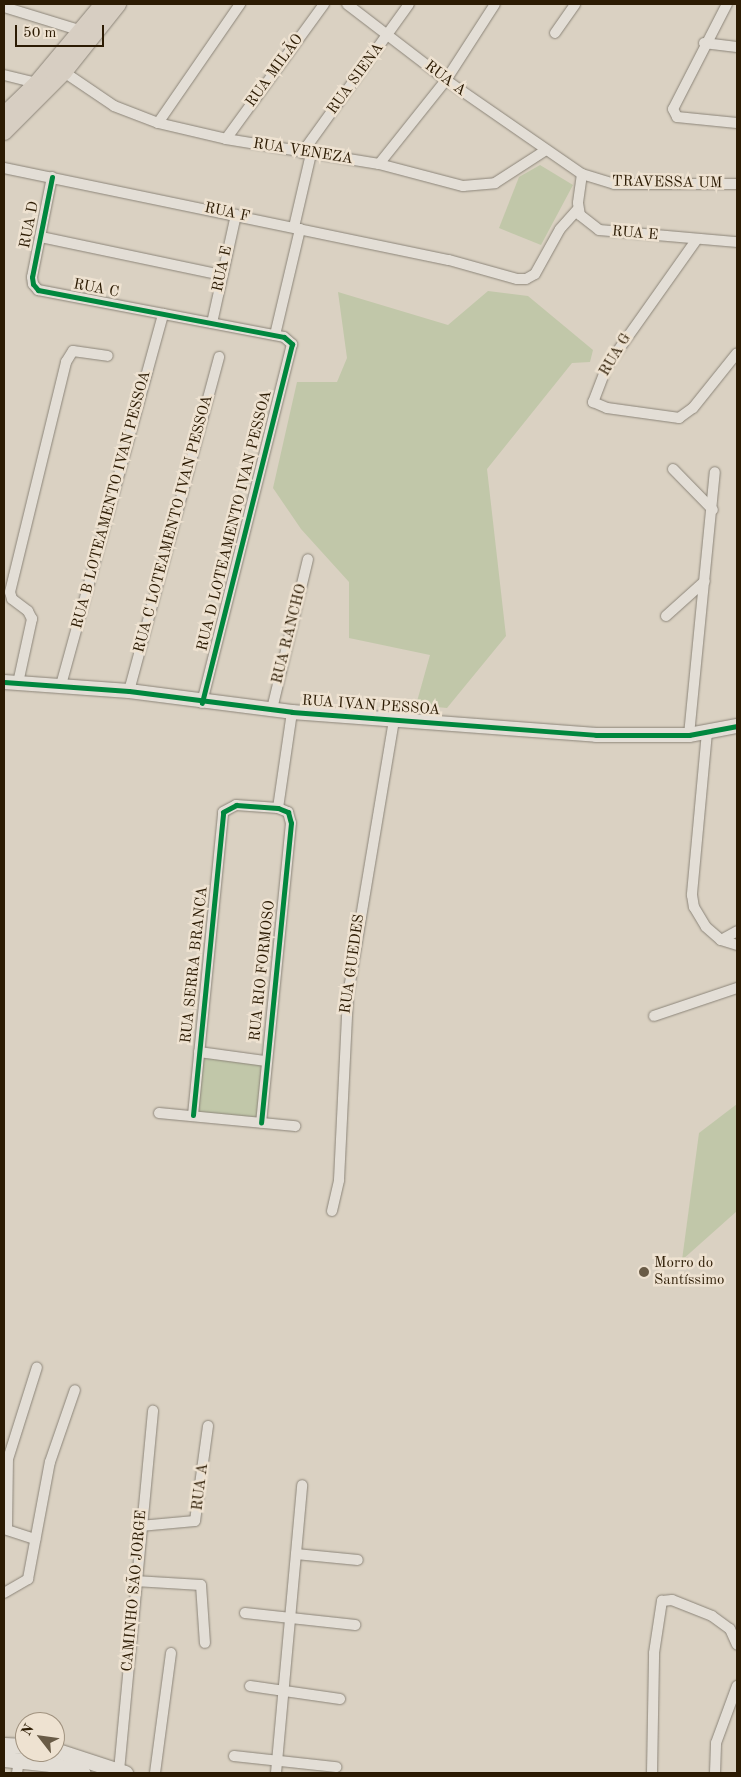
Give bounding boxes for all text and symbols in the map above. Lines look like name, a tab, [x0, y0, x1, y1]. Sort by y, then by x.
scale bar	[18, 15, 106, 47]
text: 50 m	[23, 26, 57, 41]
street label: RUA MILÃO	[242, 31, 308, 111]
street label: RUA SIENA	[324, 40, 388, 118]
street label: RUA A	[421, 57, 469, 101]
street label: RUA VENEZA	[252, 135, 354, 169]
street label: TRAVESSA UM	[612, 173, 722, 193]
street label: RUA F	[203, 199, 251, 227]
street label: RUA D	[17, 200, 43, 250]
street label: RUA E	[611, 223, 659, 245]
street label: RUA E	[209, 244, 237, 294]
street label: RUA C	[72, 276, 120, 302]
street label: RUA G	[596, 330, 636, 380]
street label: RUA B LOTEAMENTO IVAN PESSOA	[69, 369, 155, 631]
street label: RUA D LOTEAMENTO IVAN PESSOA	[194, 389, 276, 653]
street label: RUA C LOTEAMENTO IVAN PESSOA	[131, 393, 217, 655]
street label: RUA RANCHO	[269, 582, 311, 686]
street label: RUA IVAN PESSOA	[301, 692, 441, 720]
street label: RUA SERRA BRANCA	[178, 886, 212, 1044]
street label: RUA RIO FORMOSO	[247, 900, 279, 1042]
street label: RUA GUEDES	[337, 913, 369, 1015]
place label: Morro do Santíssimo	[654, 1254, 725, 1289]
marker: Morro do Santíssimo	[638, 1266, 650, 1278]
street label: RUA A	[189, 1462, 213, 1512]
street label: CAMINHO SÃO JORGE	[119, 1509, 151, 1673]
north arrow	[15, 1712, 65, 1762]
text: N	[19, 1722, 37, 1738]

